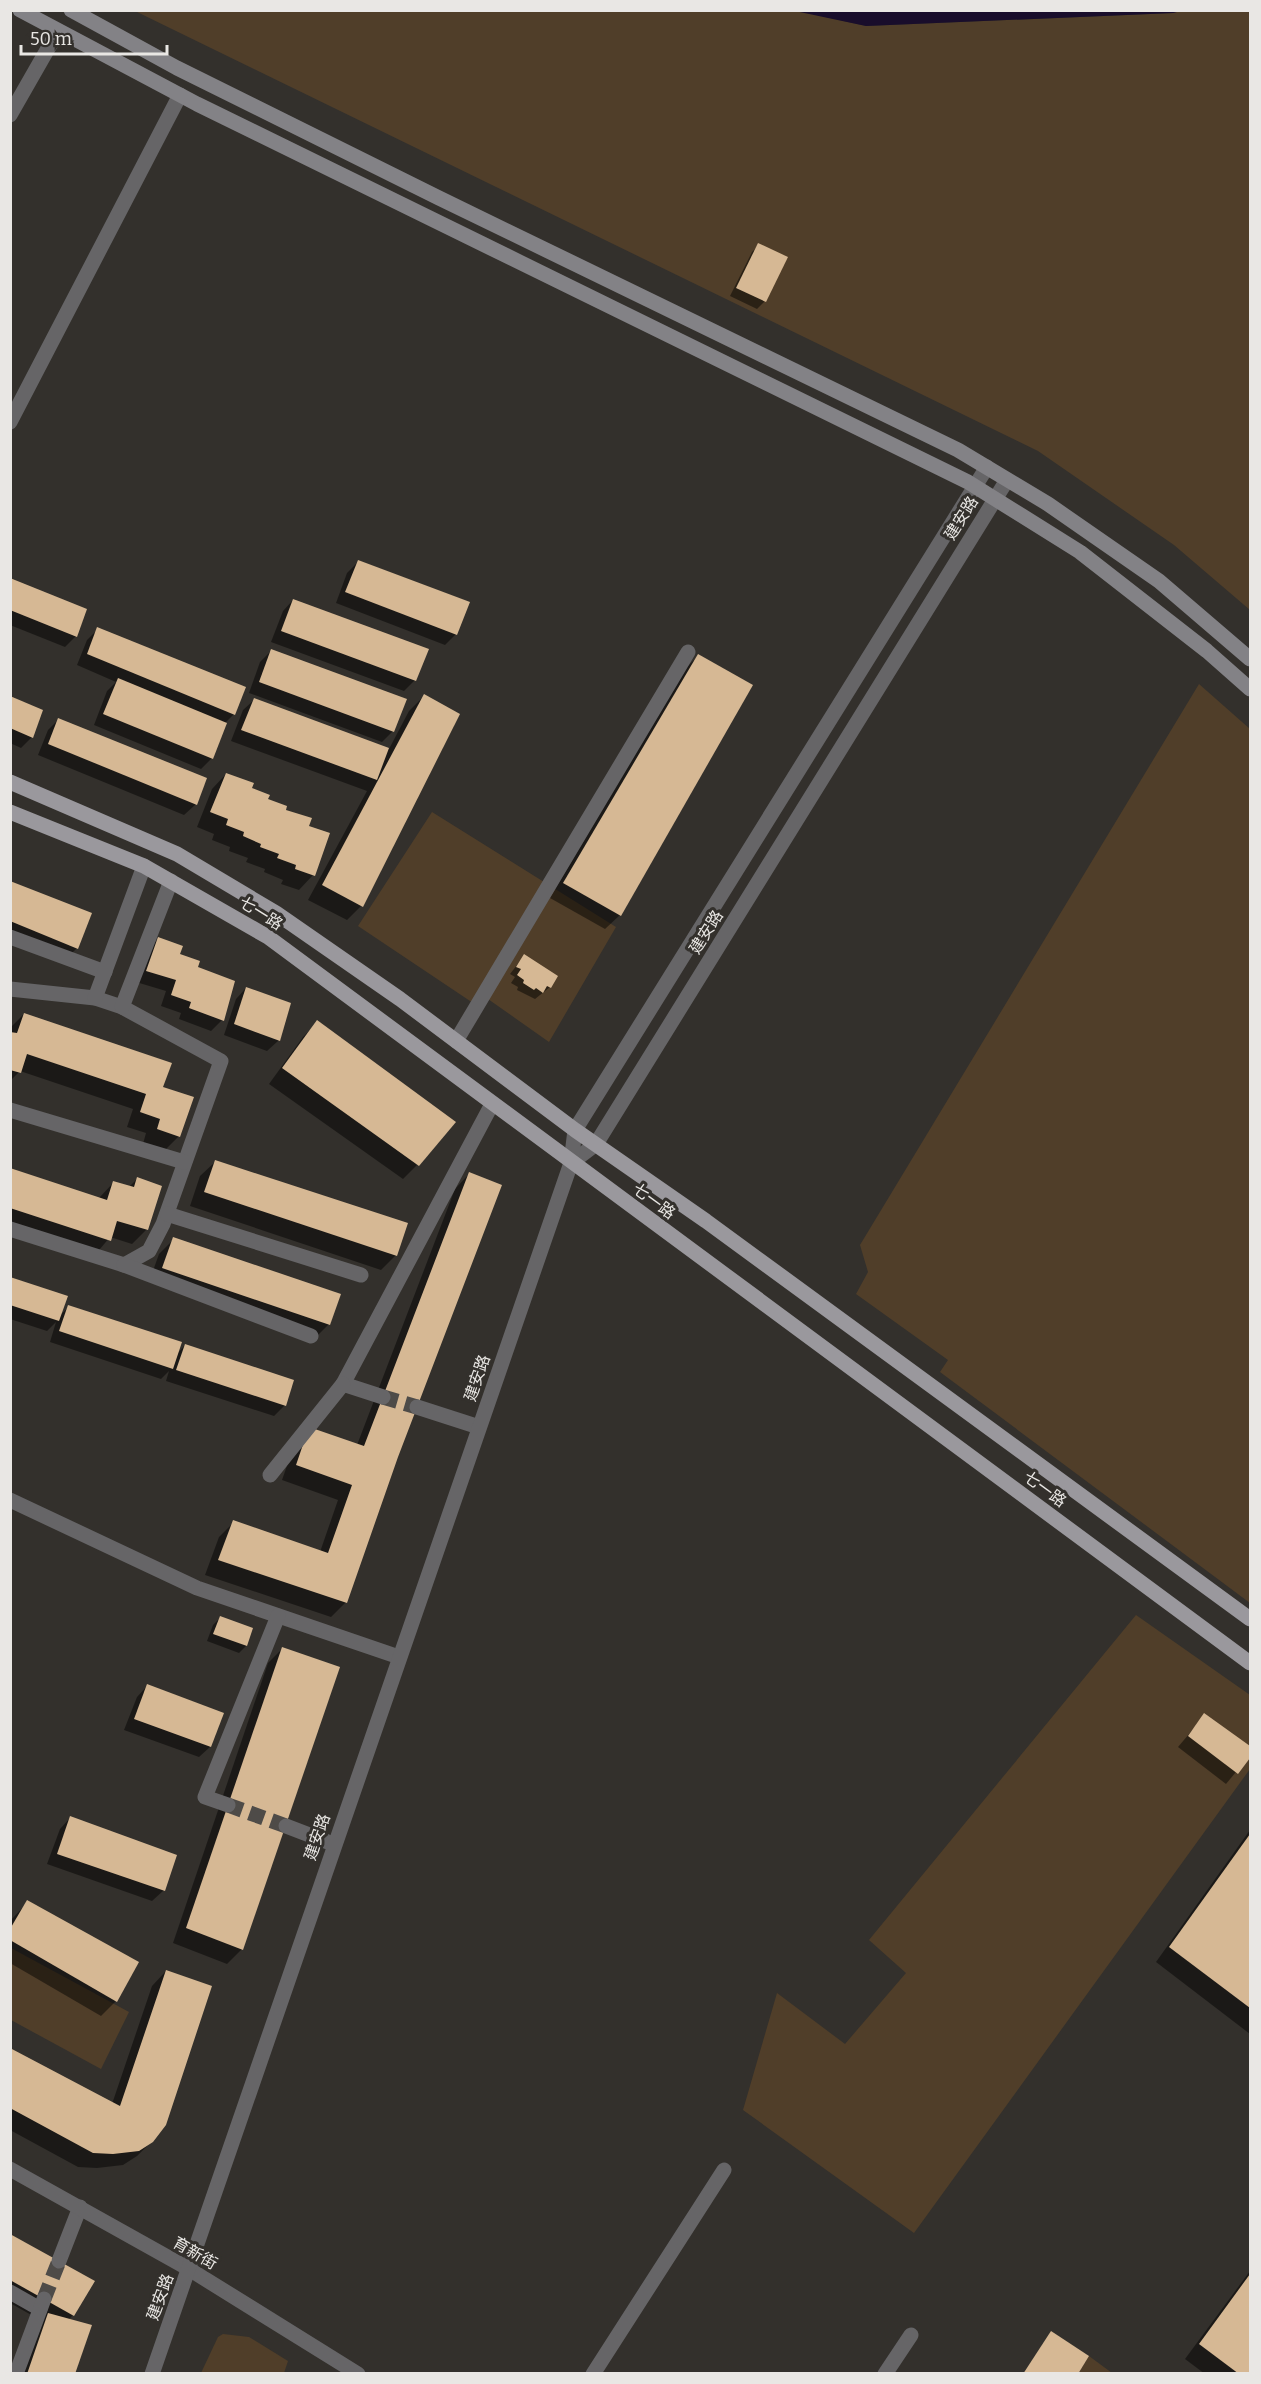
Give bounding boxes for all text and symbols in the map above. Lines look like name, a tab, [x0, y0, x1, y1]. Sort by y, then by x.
scale bar	[21, 18, 166, 56]
text: 50 m	[30, 28, 72, 50]
street label: 建安路	[940, 493, 982, 543]
street label: 七一路	[236, 892, 286, 934]
street label: 建安路	[685, 907, 727, 957]
street label: 七一路	[629, 1179, 679, 1223]
street label: 建安路	[460, 1352, 494, 1404]
street label: 七一路	[1020, 1467, 1070, 1511]
street label: 建安路	[300, 1811, 334, 1863]
street label: 育新街	[169, 2233, 221, 2273]
street label: 建安路	[143, 2271, 177, 2323]

